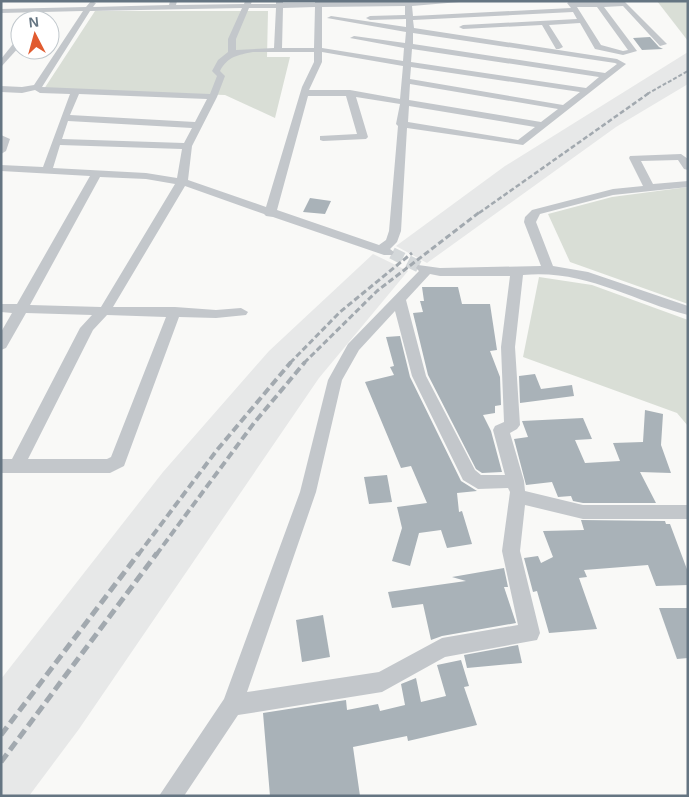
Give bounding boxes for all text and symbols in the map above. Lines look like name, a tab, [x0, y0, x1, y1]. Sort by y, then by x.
north arrow	[10, 10, 60, 60]
text: N	[28, 14, 40, 31]

